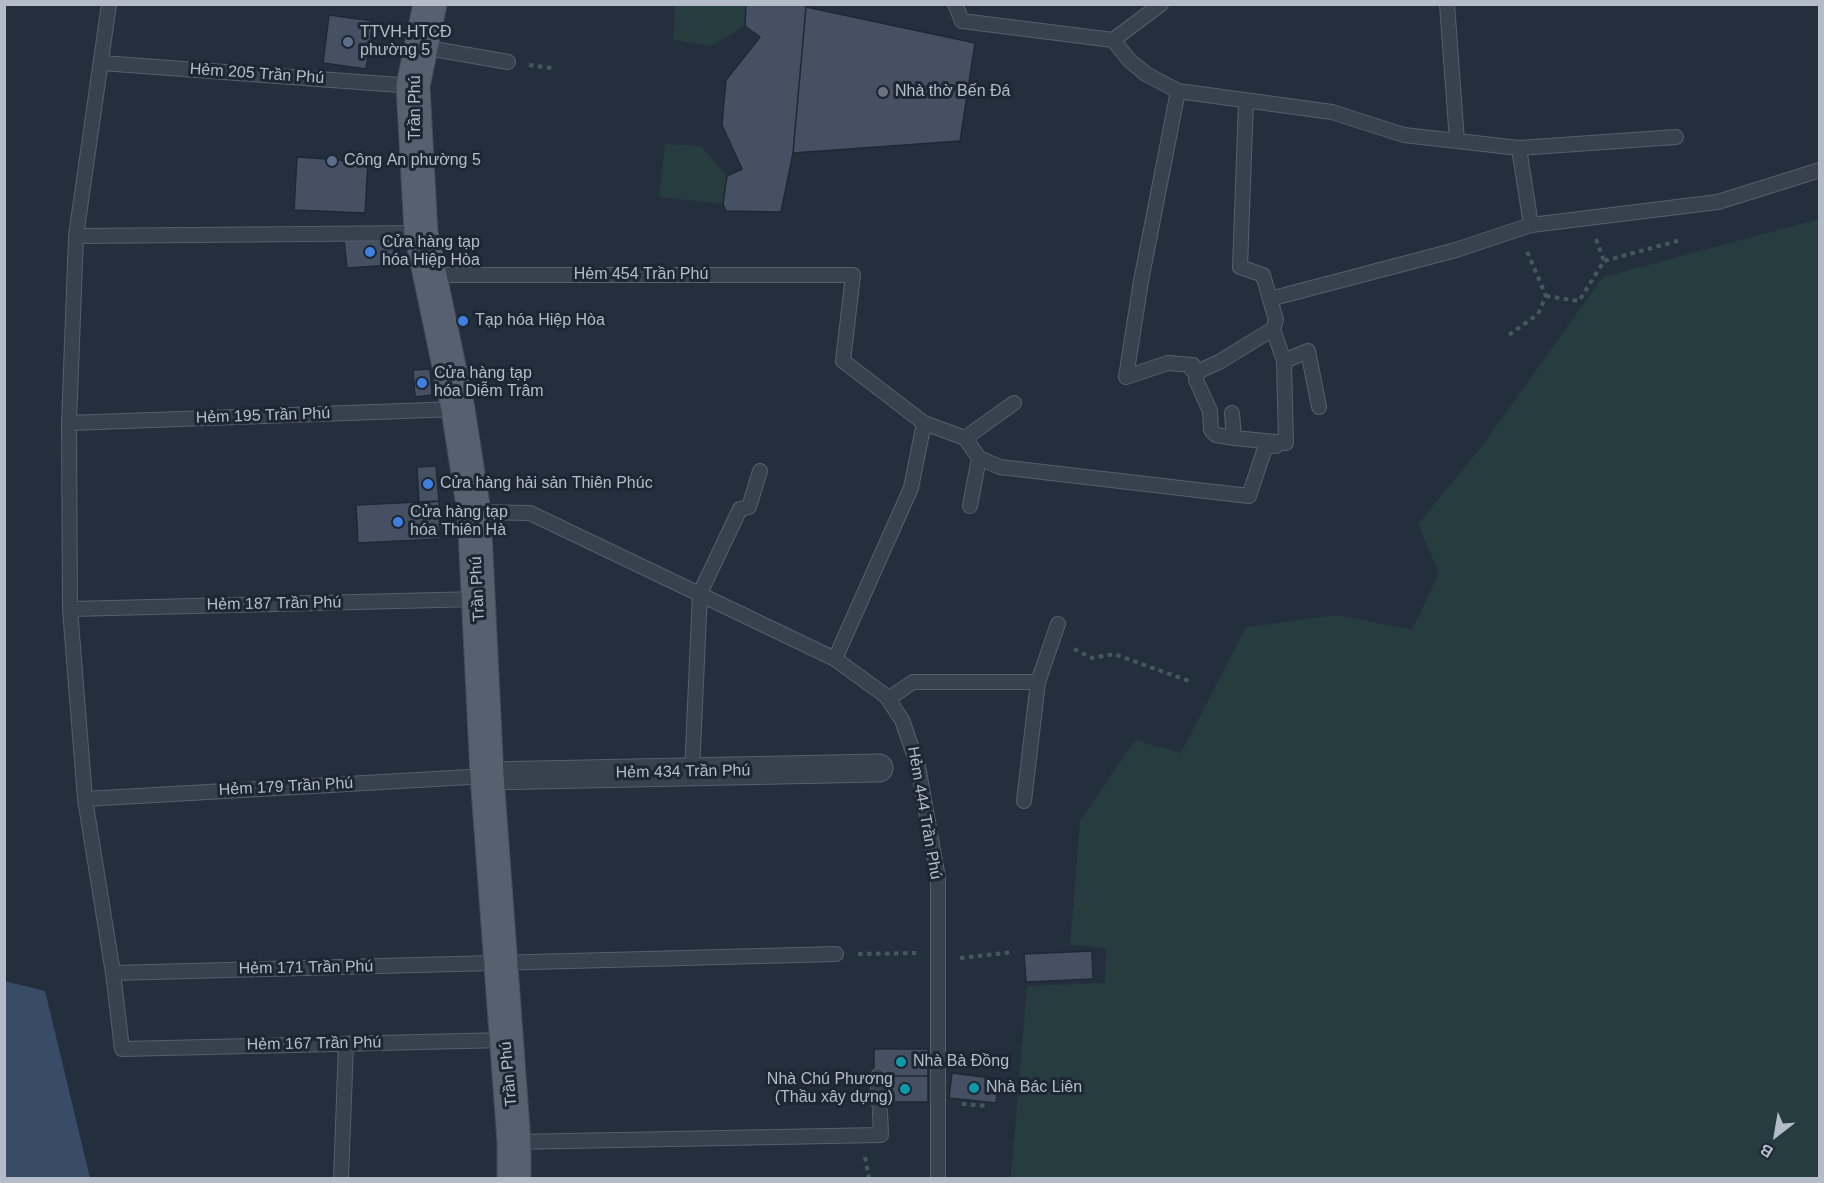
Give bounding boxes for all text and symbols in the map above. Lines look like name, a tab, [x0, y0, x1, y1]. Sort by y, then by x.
place label: TTVH-HTCĐ phường 5	[360, 23, 452, 61]
marker: TTVH-HTCĐ phường 5	[341, 35, 355, 49]
street label: Hẻm 205 Trần Phú	[189, 60, 325, 88]
street label: Trần Phú	[406, 75, 426, 141]
place label: Nhà thờ Bến Đá	[895, 82, 1010, 102]
marker: Nhà thờ Bến Đá	[876, 85, 890, 99]
place label: Công An phường 5	[344, 151, 481, 171]
marker: Công An phường 5	[325, 154, 339, 168]
place label: Cửa hàng tạp hóa Hiệp Hòa	[382, 233, 480, 271]
marker: Cửa hàng tạp hóa Hiệp Hòa	[363, 245, 377, 259]
street label: Hẻm 454 Trần Phú	[574, 265, 708, 285]
place label: Tạp hóa Hiệp Hòa	[475, 311, 605, 331]
marker: Tạp hóa Hiệp Hòa	[456, 314, 470, 328]
place label: Cửa hàng tạp hóa Diễm Trâm	[434, 364, 544, 402]
marker: Cửa hàng tạp hóa Diễm Trâm	[415, 376, 429, 390]
street label: Hẻm 195 Trần Phú	[195, 404, 331, 428]
place label: Cửa hàng hải sản Thiên Phúc	[440, 474, 653, 494]
marker: Cửa hàng hải sản Thiên Phúc	[421, 477, 435, 491]
place label: Cửa hàng tạp hóa Thiên Hà	[410, 503, 508, 541]
marker: Cửa hàng tạp hóa Thiên Hà	[391, 515, 405, 529]
street label: Trần Phú	[467, 556, 489, 622]
street label: Hẻm 187 Trần Phú	[207, 593, 341, 615]
street label: Hẻm 444 Trần Phú	[903, 745, 945, 881]
street label: Hẻm 434 Trần Phú	[616, 761, 750, 783]
street label: Hẻm 179 Trần Phú	[218, 774, 354, 800]
street label: Hẻm 171 Trần Phú	[239, 957, 373, 979]
street label: Hẻm 167 Trần Phú	[247, 1033, 381, 1055]
street label: Trần Phú	[497, 1041, 521, 1107]
place label: Nhà Bà Đồng	[913, 1052, 1009, 1072]
marker: Nhà Bà Đồng	[894, 1055, 908, 1069]
place label: Nhà Chú Phương (Thầu xây dựng)	[767, 1070, 893, 1108]
place label: Nhà Bác Liên	[986, 1078, 1082, 1098]
marker: Nhà Bác Liên	[967, 1081, 981, 1095]
marker: Nhà Chú Phương (Thầu xây dựng)	[898, 1082, 912, 1096]
north arrow	[1746, 1105, 1806, 1165]
text: B	[1757, 1141, 1776, 1161]

